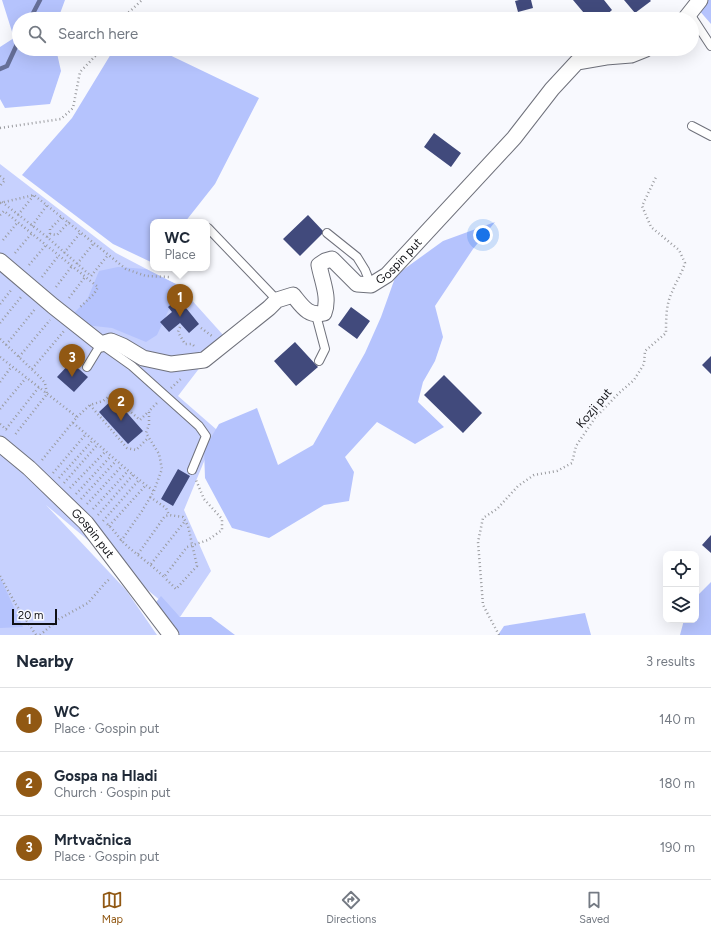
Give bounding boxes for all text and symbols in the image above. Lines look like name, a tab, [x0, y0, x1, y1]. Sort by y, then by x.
search box	[12, 12, 699, 56]
icon: search	[26, 23, 48, 45]
text: Search here	[58, 25, 138, 43]
popup	[150, 219, 210, 271]
your location	[473, 225, 493, 245]
text: WC	[164, 229, 190, 247]
street label: Gospin put	[373, 235, 425, 287]
text: Place	[164, 247, 196, 262]
pin: 1	[167, 284, 193, 317]
pin: 3	[59, 344, 85, 377]
street label: Kozji put	[573, 385, 615, 431]
pin: 2	[108, 388, 134, 421]
street label: Gospin put	[68, 506, 117, 561]
map controls	[663, 551, 699, 623]
button: locate	[663, 551, 699, 587]
button: layers	[663, 587, 699, 623]
scale bar	[12, 607, 57, 626]
text: 20 m	[18, 609, 43, 622]
text: Nearby	[16, 651, 74, 671]
text: 3 results	[646, 654, 695, 669]
text: WC	[54, 703, 80, 721]
text: 1	[26, 712, 32, 727]
text: 140 m	[659, 712, 695, 727]
text: Place · Gospin put	[54, 721, 159, 736]
text: Gospa na Hladi	[54, 767, 157, 785]
text: 2	[25, 776, 33, 791]
text: 180 m	[659, 776, 695, 791]
text: Church · Gospin put	[54, 785, 171, 800]
text: Mrtvačnica	[54, 831, 132, 849]
text: 3	[25, 840, 33, 855]
text: 190 m	[660, 840, 695, 855]
text: Place · Gospin put	[54, 849, 159, 864]
tab: Map	[101, 889, 123, 926]
tab: Directions	[326, 889, 376, 926]
tab: Saved	[579, 889, 610, 926]

